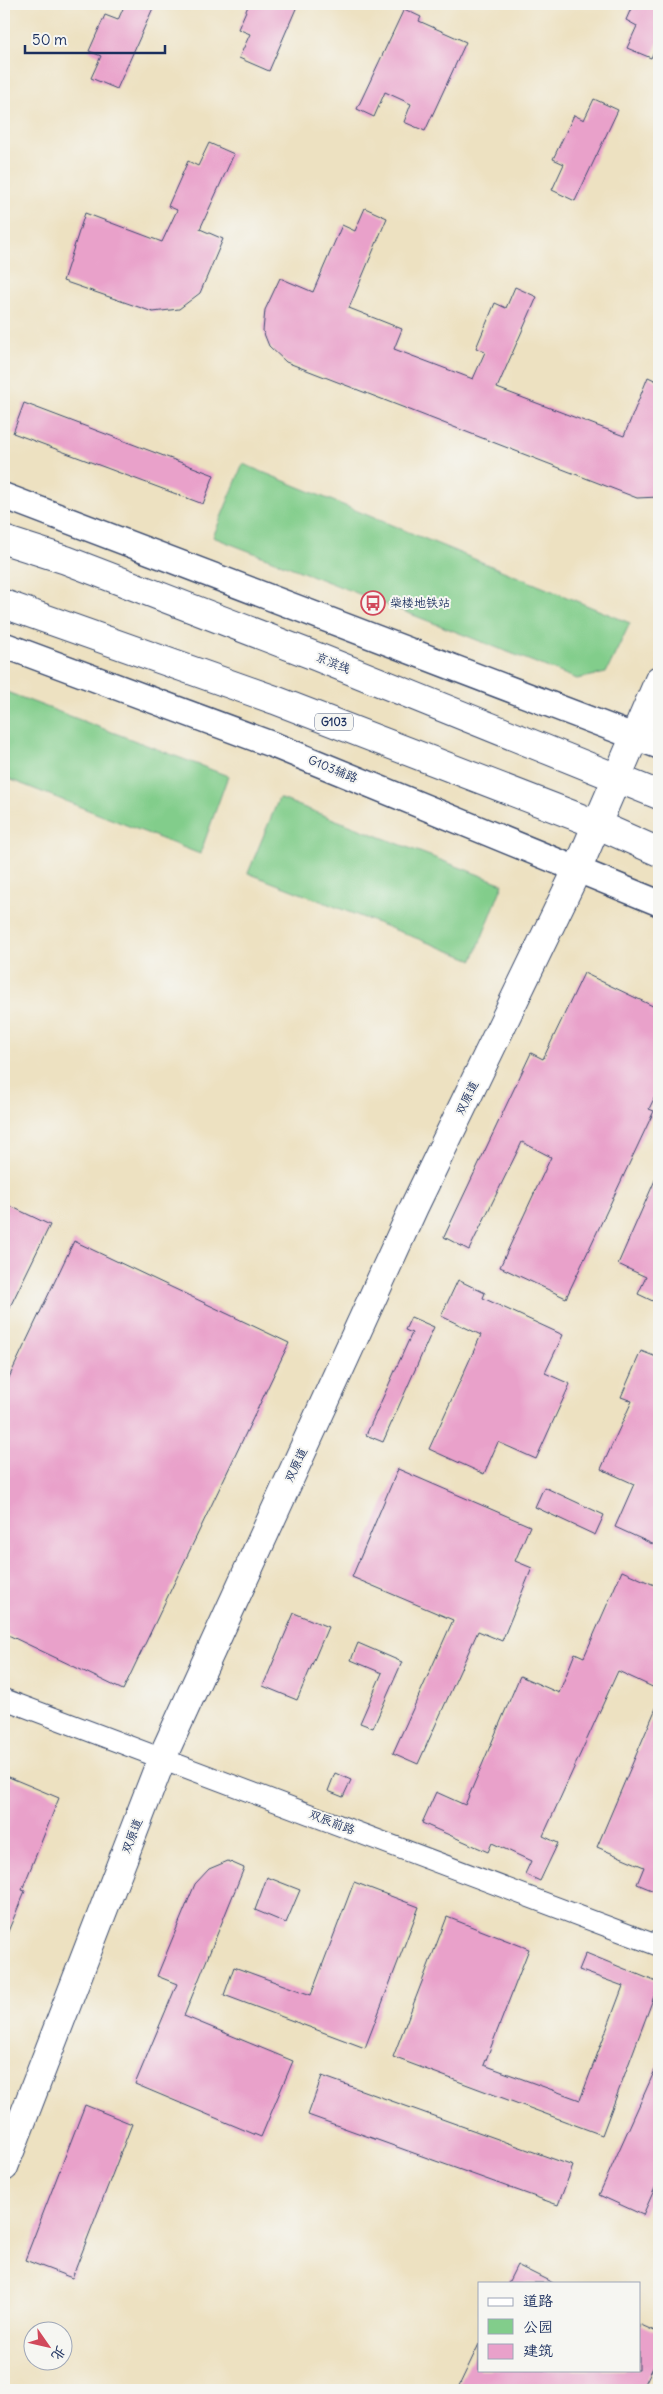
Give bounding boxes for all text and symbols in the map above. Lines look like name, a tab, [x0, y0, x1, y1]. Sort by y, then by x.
scale bar	[25, 22, 165, 54]
text: 50 m	[32, 30, 67, 49]
bus stop icon: 柴楼地铁站	[360, 590, 386, 616]
place label: 柴楼地铁站	[390, 595, 450, 610]
street label: 京滨线	[314, 649, 353, 676]
road number: G103	[315, 714, 353, 730]
street label: G103辅路	[306, 752, 360, 785]
street label: 双原道	[452, 1078, 481, 1117]
street label: 双原道	[281, 1445, 310, 1484]
street label: 双辰前路	[307, 1806, 357, 1837]
street label: 双原道	[118, 1816, 145, 1855]
legend	[478, 2282, 640, 2372]
text: 道路	[523, 2291, 553, 2310]
text: 公园	[523, 2317, 553, 2336]
north arrow	[22, 2322, 72, 2372]
text: 建筑	[523, 2341, 553, 2360]
text: 北	[47, 2342, 70, 2364]

